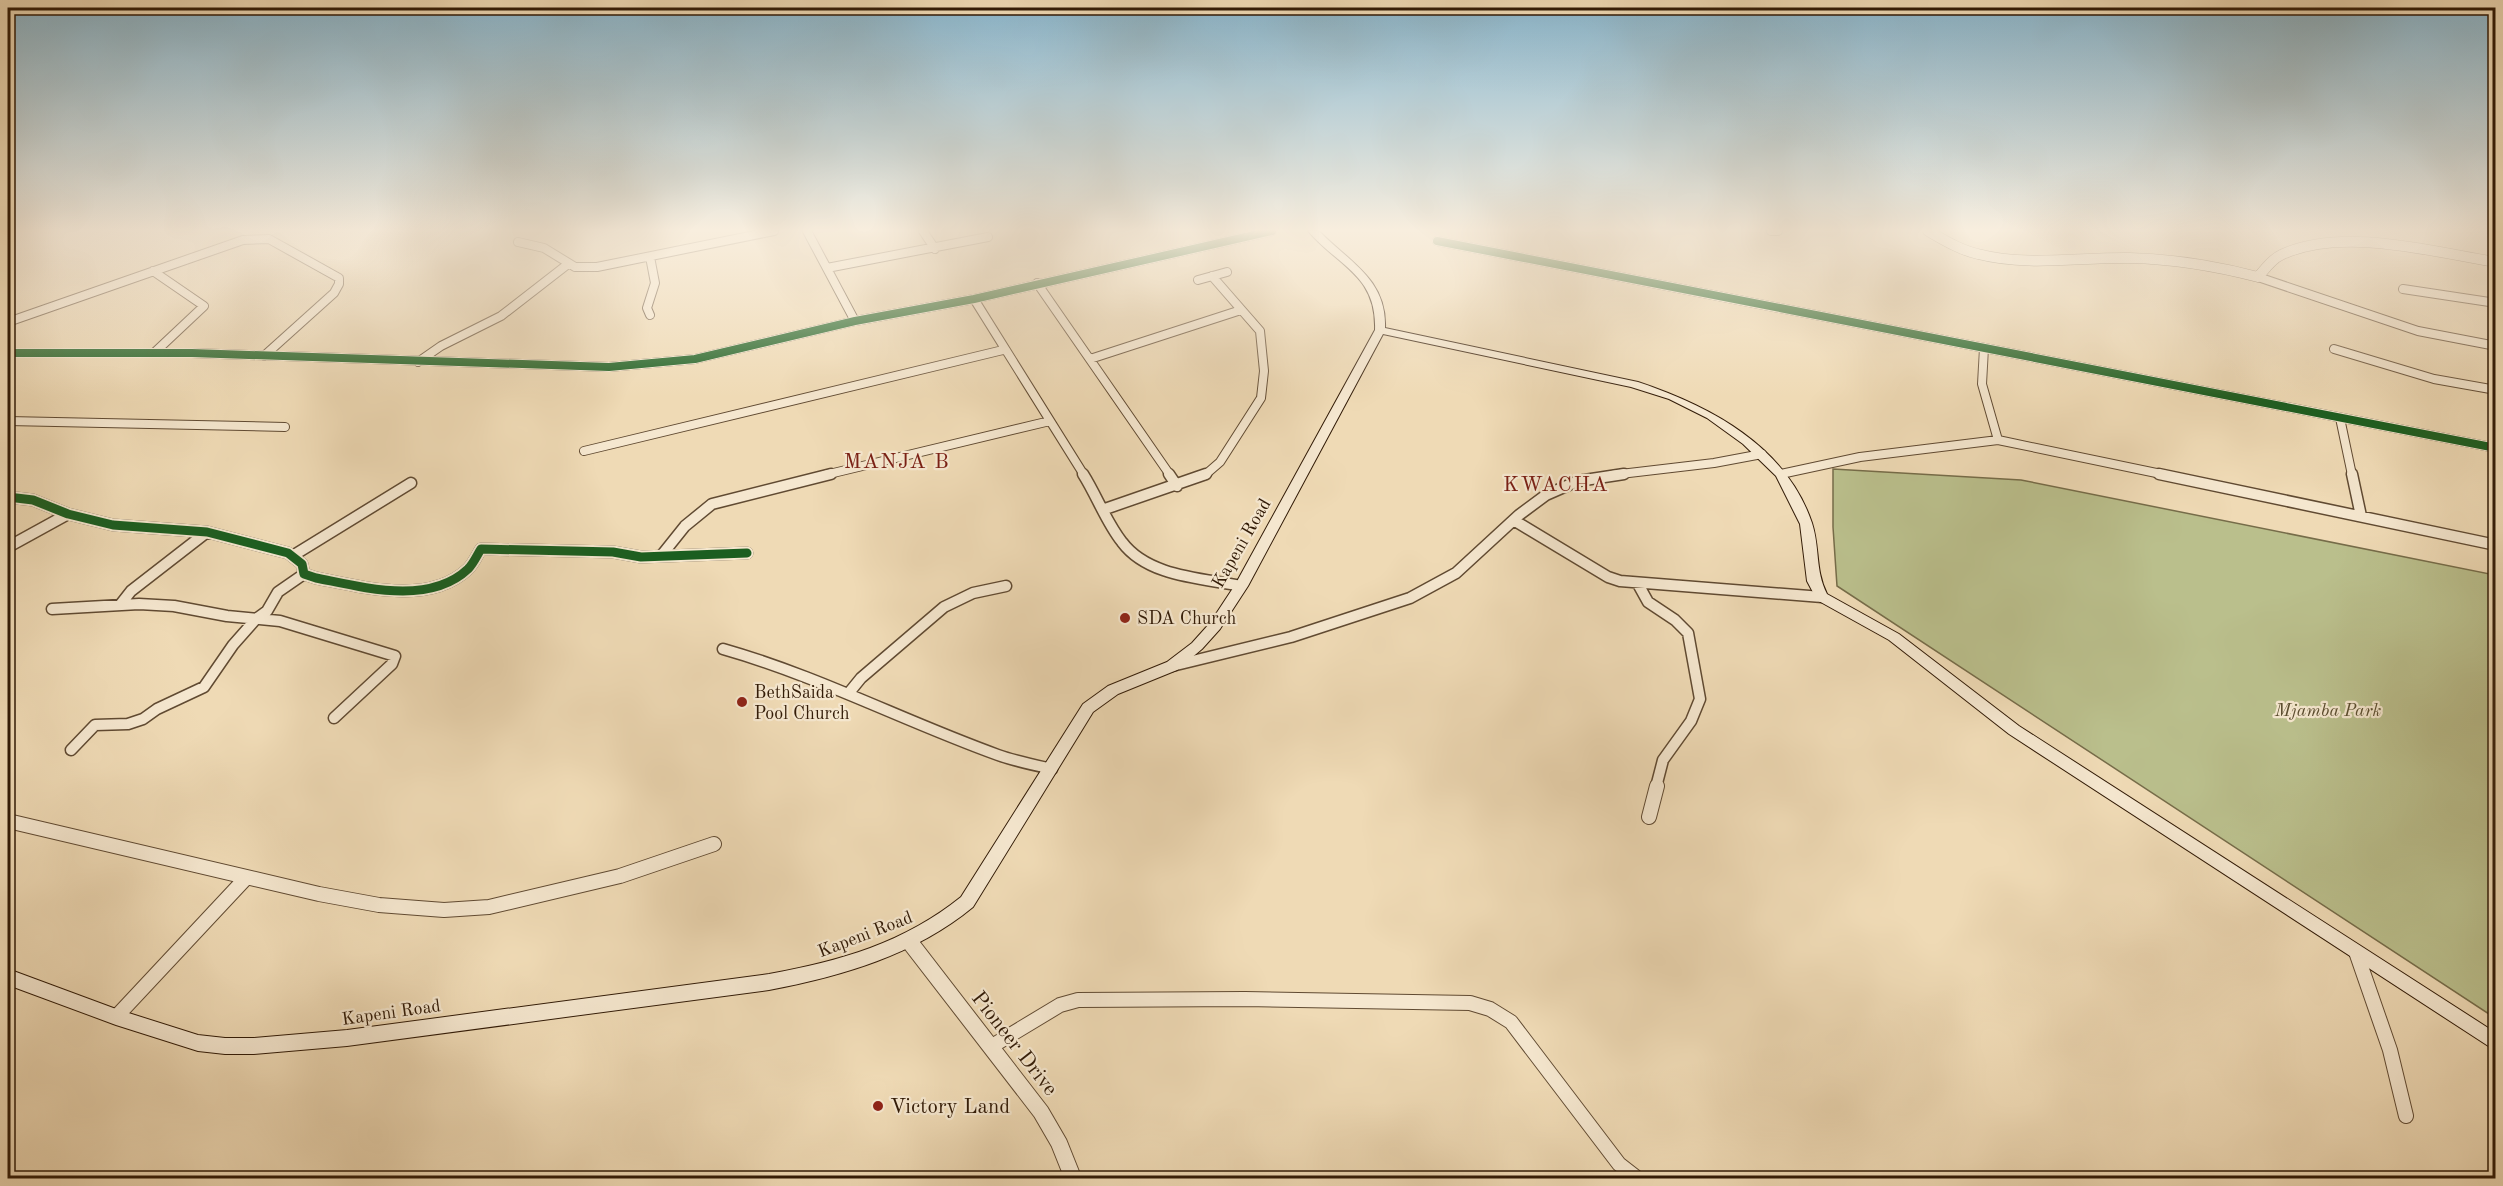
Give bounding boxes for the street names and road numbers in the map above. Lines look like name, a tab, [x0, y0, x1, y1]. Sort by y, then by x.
street label: Kapeni Road	[1209, 496, 1275, 591]
street label: Kapeni Road	[816, 909, 915, 961]
street label: Pioneer Drive	[967, 988, 1061, 1100]
street label: Kapeni Road	[340, 997, 442, 1029]

